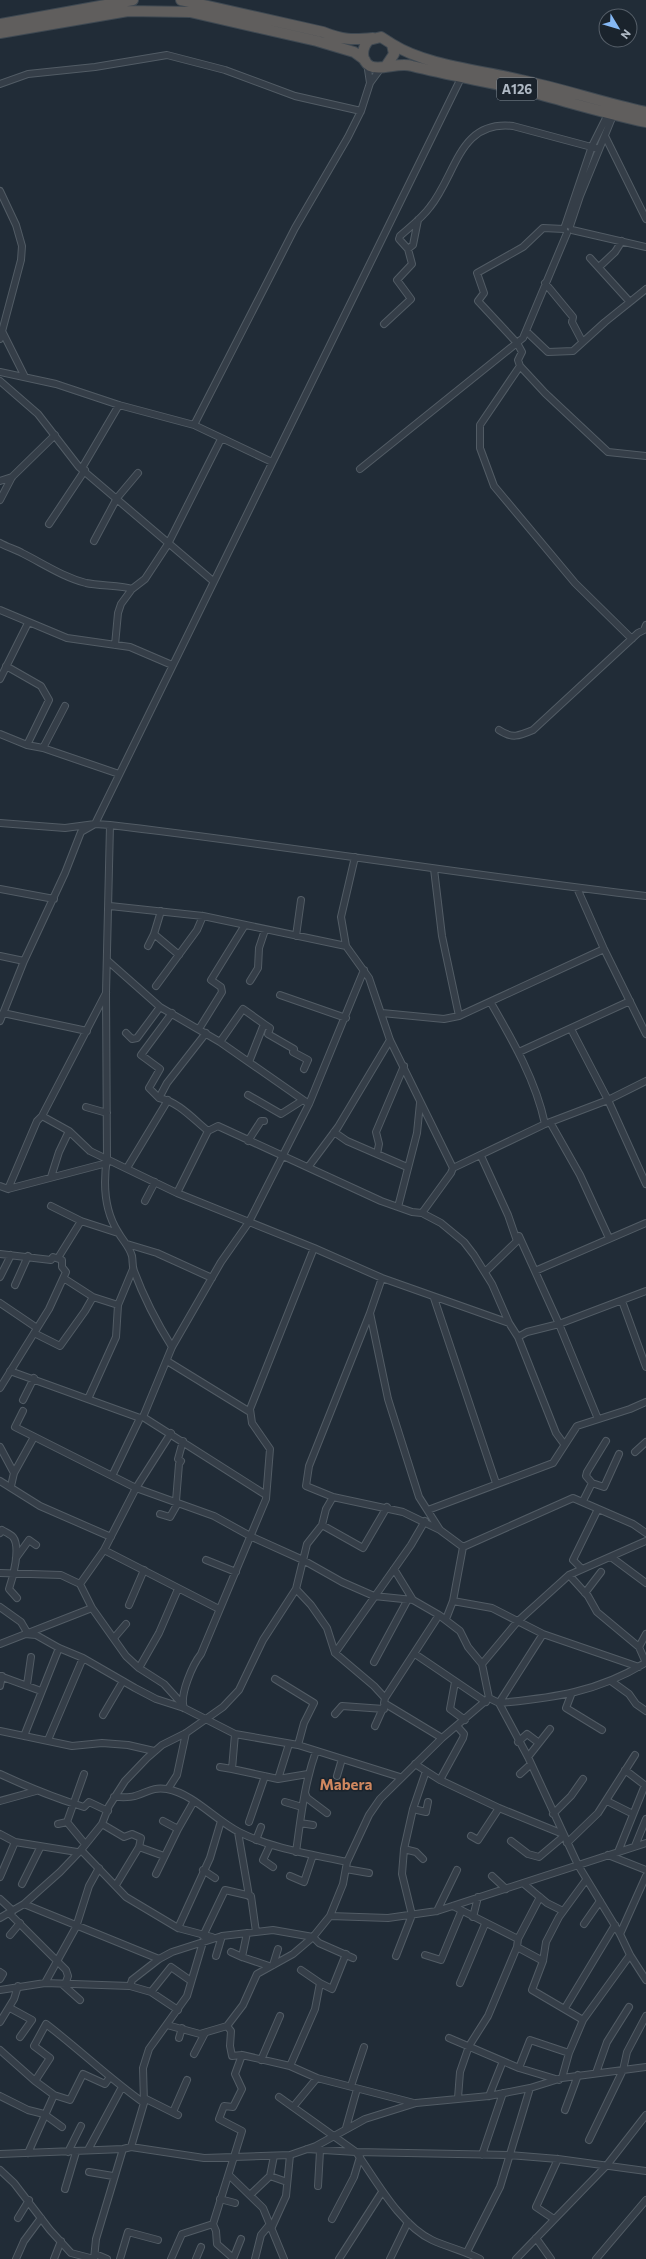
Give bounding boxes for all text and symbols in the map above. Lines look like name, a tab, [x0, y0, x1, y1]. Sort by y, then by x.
north arrow	[598, 8, 638, 48]
text: N	[619, 27, 634, 42]
road number: A126	[497, 78, 537, 100]
district label: Mabera	[320, 1775, 373, 1793]

